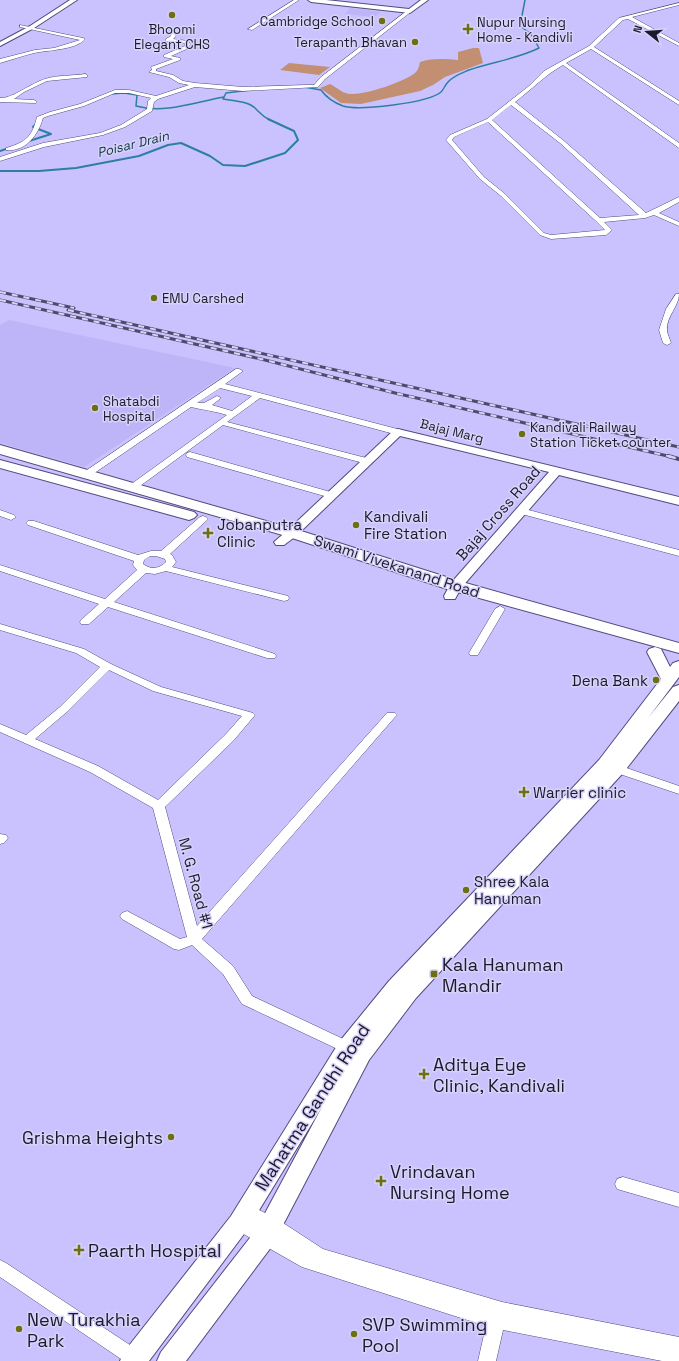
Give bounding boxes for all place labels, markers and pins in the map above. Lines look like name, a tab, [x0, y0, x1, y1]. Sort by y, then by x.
marker: Bhoomi Elegant CHS	[167, 10, 177, 20]
place label: Cambridge School	[260, 13, 374, 30]
place label: Nupur Nursing Home - Kandivli	[477, 14, 573, 46]
marker: Cambridge School	[377, 16, 387, 26]
place label: Bhoomi Elegant CHS	[134, 21, 210, 53]
marker: Nupur Nursing Home - Kandivli	[462, 23, 474, 35]
place label: Terapanth Bhavan	[294, 34, 407, 51]
marker: Terapanth Bhavan	[410, 37, 420, 47]
place label: EMU Carshed	[162, 290, 244, 307]
marker: EMU Carshed	[149, 293, 159, 303]
place label: Shatabdi Hospital	[103, 393, 159, 425]
marker: Shatabdi Hospital	[90, 403, 100, 413]
place label: Kandivali Railway Station Ticket counter	[530, 419, 671, 451]
marker: Kandivali Railway Station Ticket counter	[517, 429, 527, 439]
place label: Kandivali Fire Station	[364, 507, 447, 543]
place label: Jobanputra Clinic	[217, 515, 302, 551]
marker: Kandivali Fire Station	[351, 520, 361, 530]
marker: Jobanputra Clinic	[202, 527, 214, 539]
place label: Dena Bank	[572, 671, 648, 690]
marker: Dena Bank	[651, 675, 661, 685]
place label: Warrier clinic	[533, 783, 626, 802]
marker: Warrier clinic	[518, 786, 530, 798]
place label: Shree Kala Hanuman	[474, 872, 550, 908]
marker: Shree Kala Hanuman	[461, 885, 471, 895]
place label: Kala Hanuman Mandir	[442, 953, 564, 997]
marker: Kala Hanuman Mandir	[429, 969, 439, 979]
place label: Aditya Eye Clinic, Kandivali	[433, 1053, 565, 1097]
marker: Aditya Eye Clinic, Kandivali	[418, 1068, 430, 1080]
place label: Grishma Heights	[22, 1126, 163, 1149]
marker: Grishma Heights	[166, 1132, 176, 1142]
place label: Vrindavan Nursing Home	[390, 1160, 510, 1204]
marker: Vrindavan Nursing Home	[375, 1175, 387, 1187]
place label: Paarth Hospital	[88, 1239, 221, 1262]
marker: Paarth Hospital	[73, 1244, 85, 1256]
place label: New Turakhia Park	[27, 1308, 141, 1352]
place label: SVP Swimming Pool	[362, 1313, 487, 1357]
marker: New Turakhia Park	[14, 1324, 24, 1334]
marker: SVP Swimming Pool	[349, 1329, 359, 1339]

